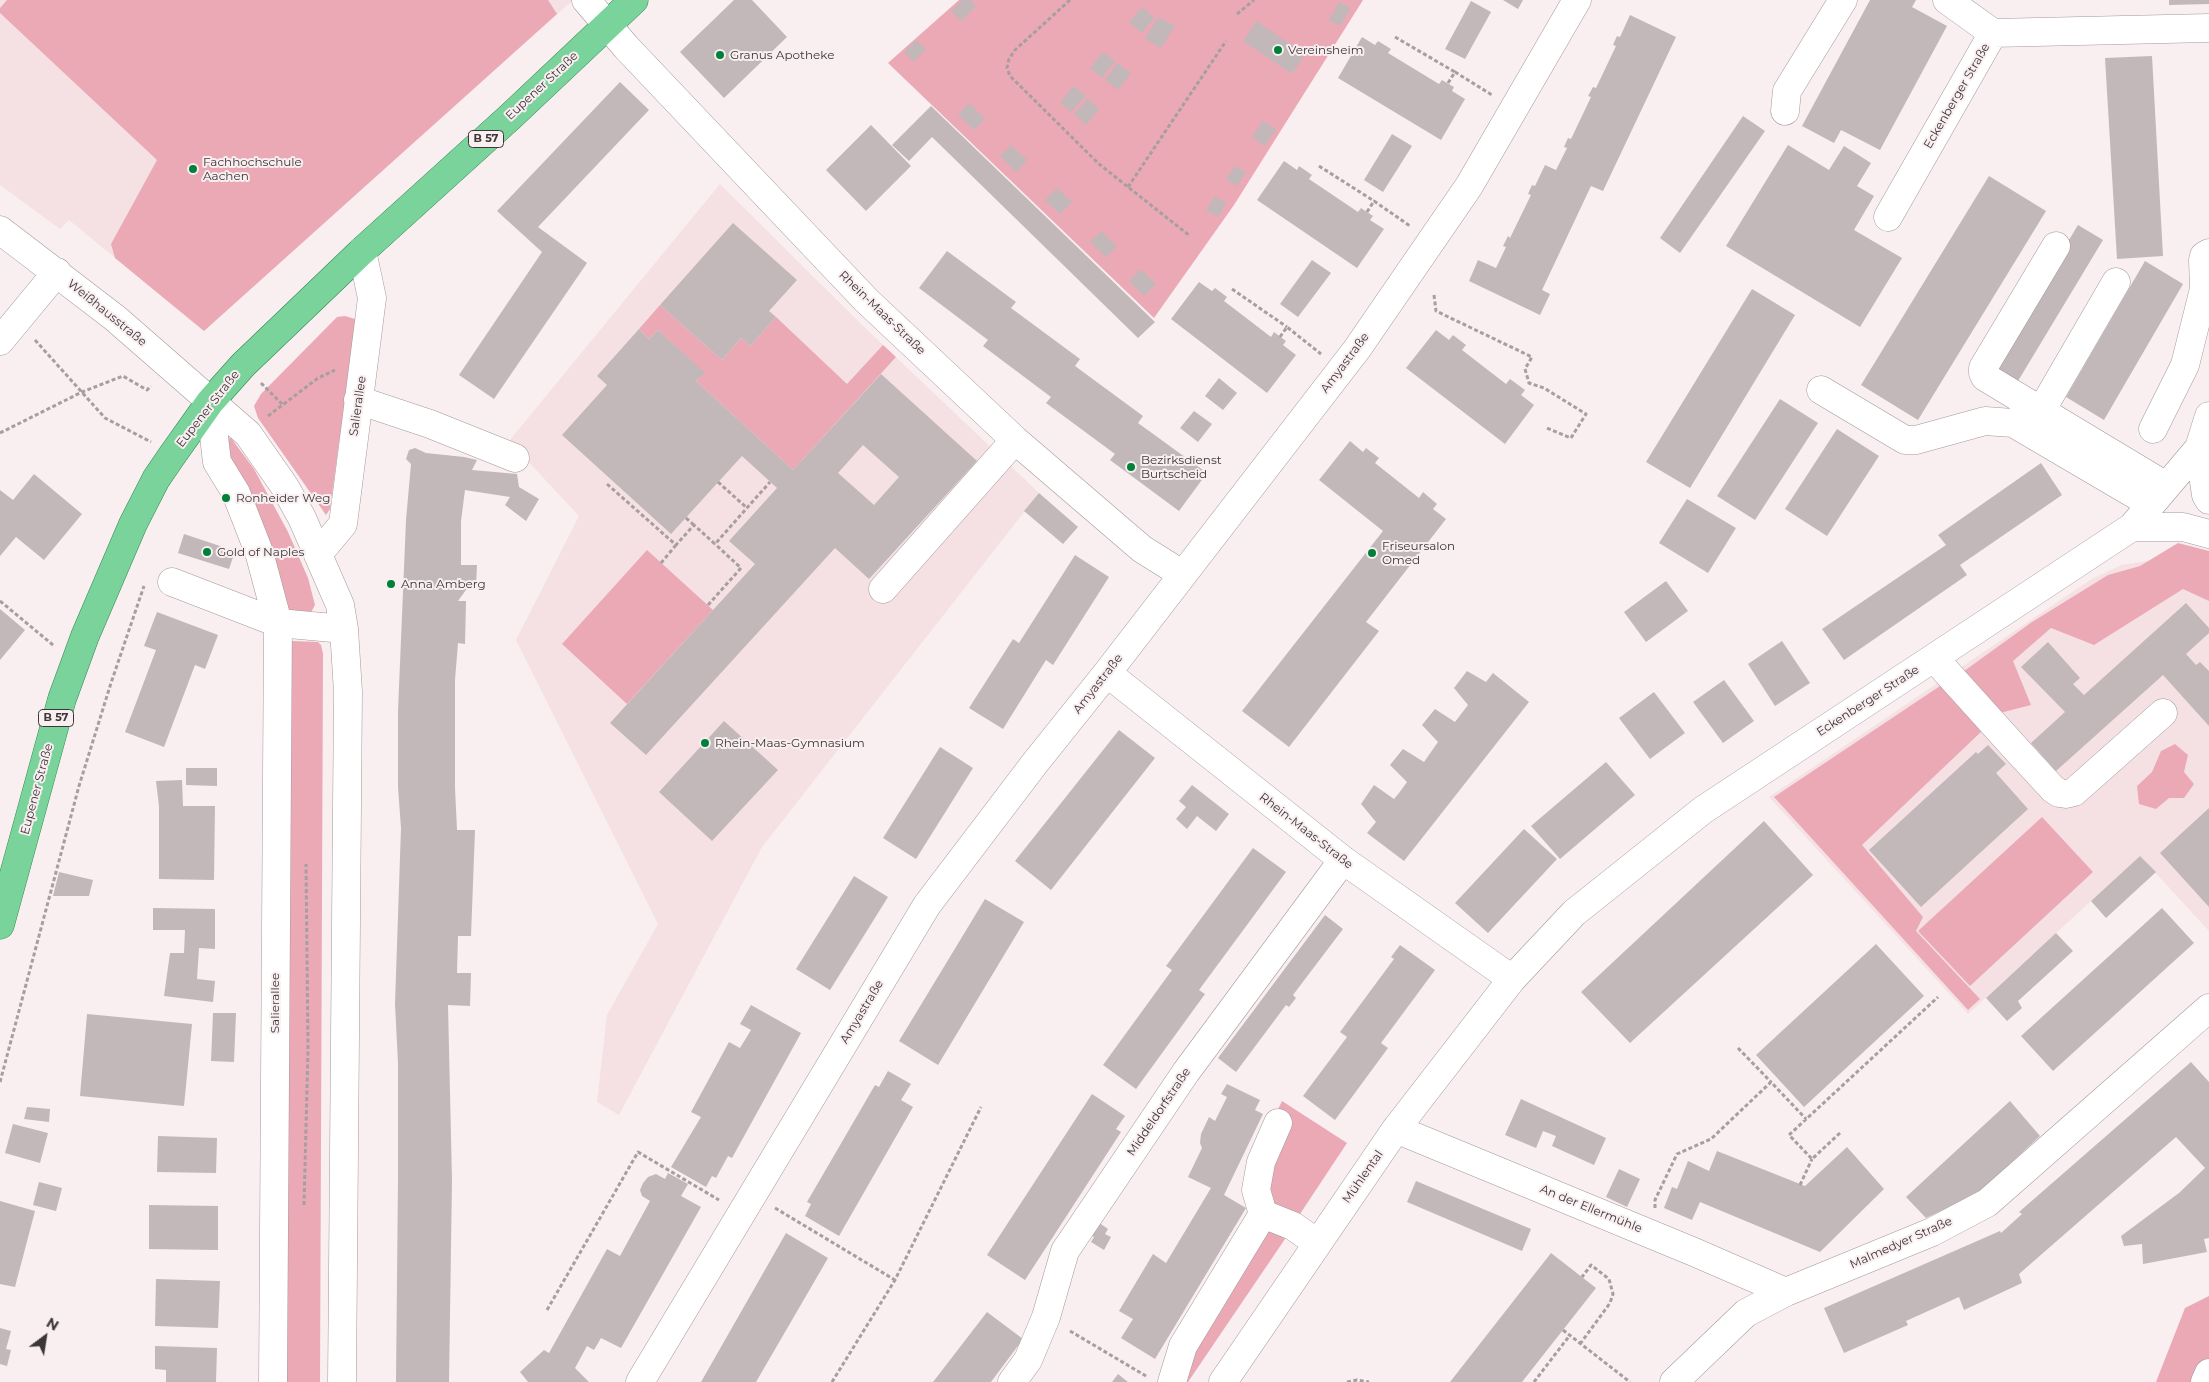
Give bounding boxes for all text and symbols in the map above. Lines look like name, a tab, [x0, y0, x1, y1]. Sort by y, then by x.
street label: Eckenberger Straße	[1921, 41, 1993, 151]
place label: Vereinsheim	[1288, 43, 1363, 57]
marker: Vereinsheim	[1272, 44, 1284, 56]
place label: Granus Apotheke	[730, 48, 835, 62]
street label: Eupener Straße	[503, 49, 581, 123]
marker: Granus Apotheke	[714, 49, 726, 61]
road number: B 57	[468, 130, 504, 148]
place label: Fachhochschule Aachen	[203, 155, 302, 183]
marker: Fachhochschule Aachen	[187, 163, 199, 175]
street label: Rhein-Maas-Straße	[836, 268, 928, 358]
street label: Weißhausstraße	[65, 277, 149, 349]
street label: Amyastraße	[1318, 330, 1372, 396]
street label: Eupener Straße	[174, 368, 242, 450]
street label: Salierallee	[347, 375, 369, 437]
place label: Bezirksdienst Burtscheid	[1141, 453, 1222, 481]
marker: Bezirksdienst Burtscheid	[1125, 461, 1137, 473]
place label: Ronheider Weg	[236, 491, 330, 505]
marker: Ronheider Weg	[220, 492, 232, 504]
place label: Friseursalon Omed	[1382, 539, 1455, 567]
place label: Gold of Naples	[217, 545, 304, 559]
marker: Gold of Naples	[201, 546, 213, 558]
marker: Friseursalon Omed	[1366, 547, 1378, 559]
place label: Anna Amberg	[401, 577, 486, 591]
marker: Anna Amberg	[385, 578, 397, 590]
street label: Amyastraße	[1070, 651, 1126, 717]
street label: Eckenberger Straße	[1814, 662, 1922, 740]
road number: B 57	[38, 710, 74, 726]
place label: Rhein-Maas-Gymnasium	[715, 736, 865, 750]
marker: Rhein-Maas-Gymnasium	[699, 737, 711, 749]
street label: Eupener Straße	[18, 742, 56, 836]
street label: Rhein-Maas-Straße	[1256, 790, 1356, 872]
street label: Salierallee	[268, 973, 282, 1033]
street label: Amyastraße	[837, 977, 887, 1047]
street label: Middeldorfstraße	[1124, 1065, 1194, 1159]
street label: Mühlental	[1340, 1148, 1386, 1206]
street label: An der Ellermühle	[1538, 1182, 1644, 1236]
street label: Malmedyer Straße	[1848, 1214, 1954, 1272]
north arrow	[20, 1312, 70, 1362]
text: N	[43, 1314, 62, 1335]

